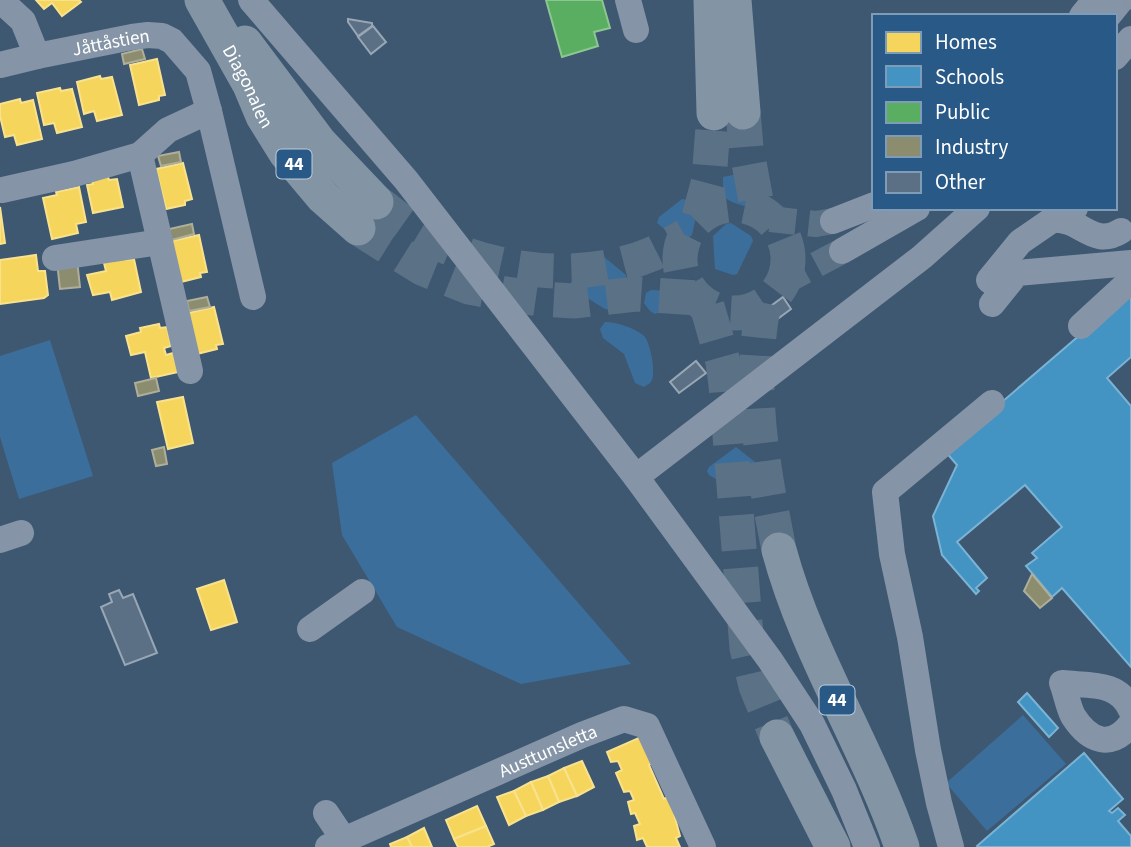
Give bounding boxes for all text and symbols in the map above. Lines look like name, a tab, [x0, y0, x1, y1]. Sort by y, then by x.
legend	[872, 14, 1117, 210]
street label: Jåttåstien	[70, 23, 151, 64]
text: Homes	[935, 27, 997, 57]
street label: Diagonalen	[215, 40, 279, 134]
text: Schools	[935, 62, 1004, 92]
text: Public	[935, 97, 990, 127]
text: Industry	[935, 132, 1008, 162]
road number: 44	[276, 149, 312, 178]
text: Other	[935, 167, 986, 197]
road number: 44	[820, 686, 854, 714]
street label: Austtunsletta	[495, 718, 601, 785]

